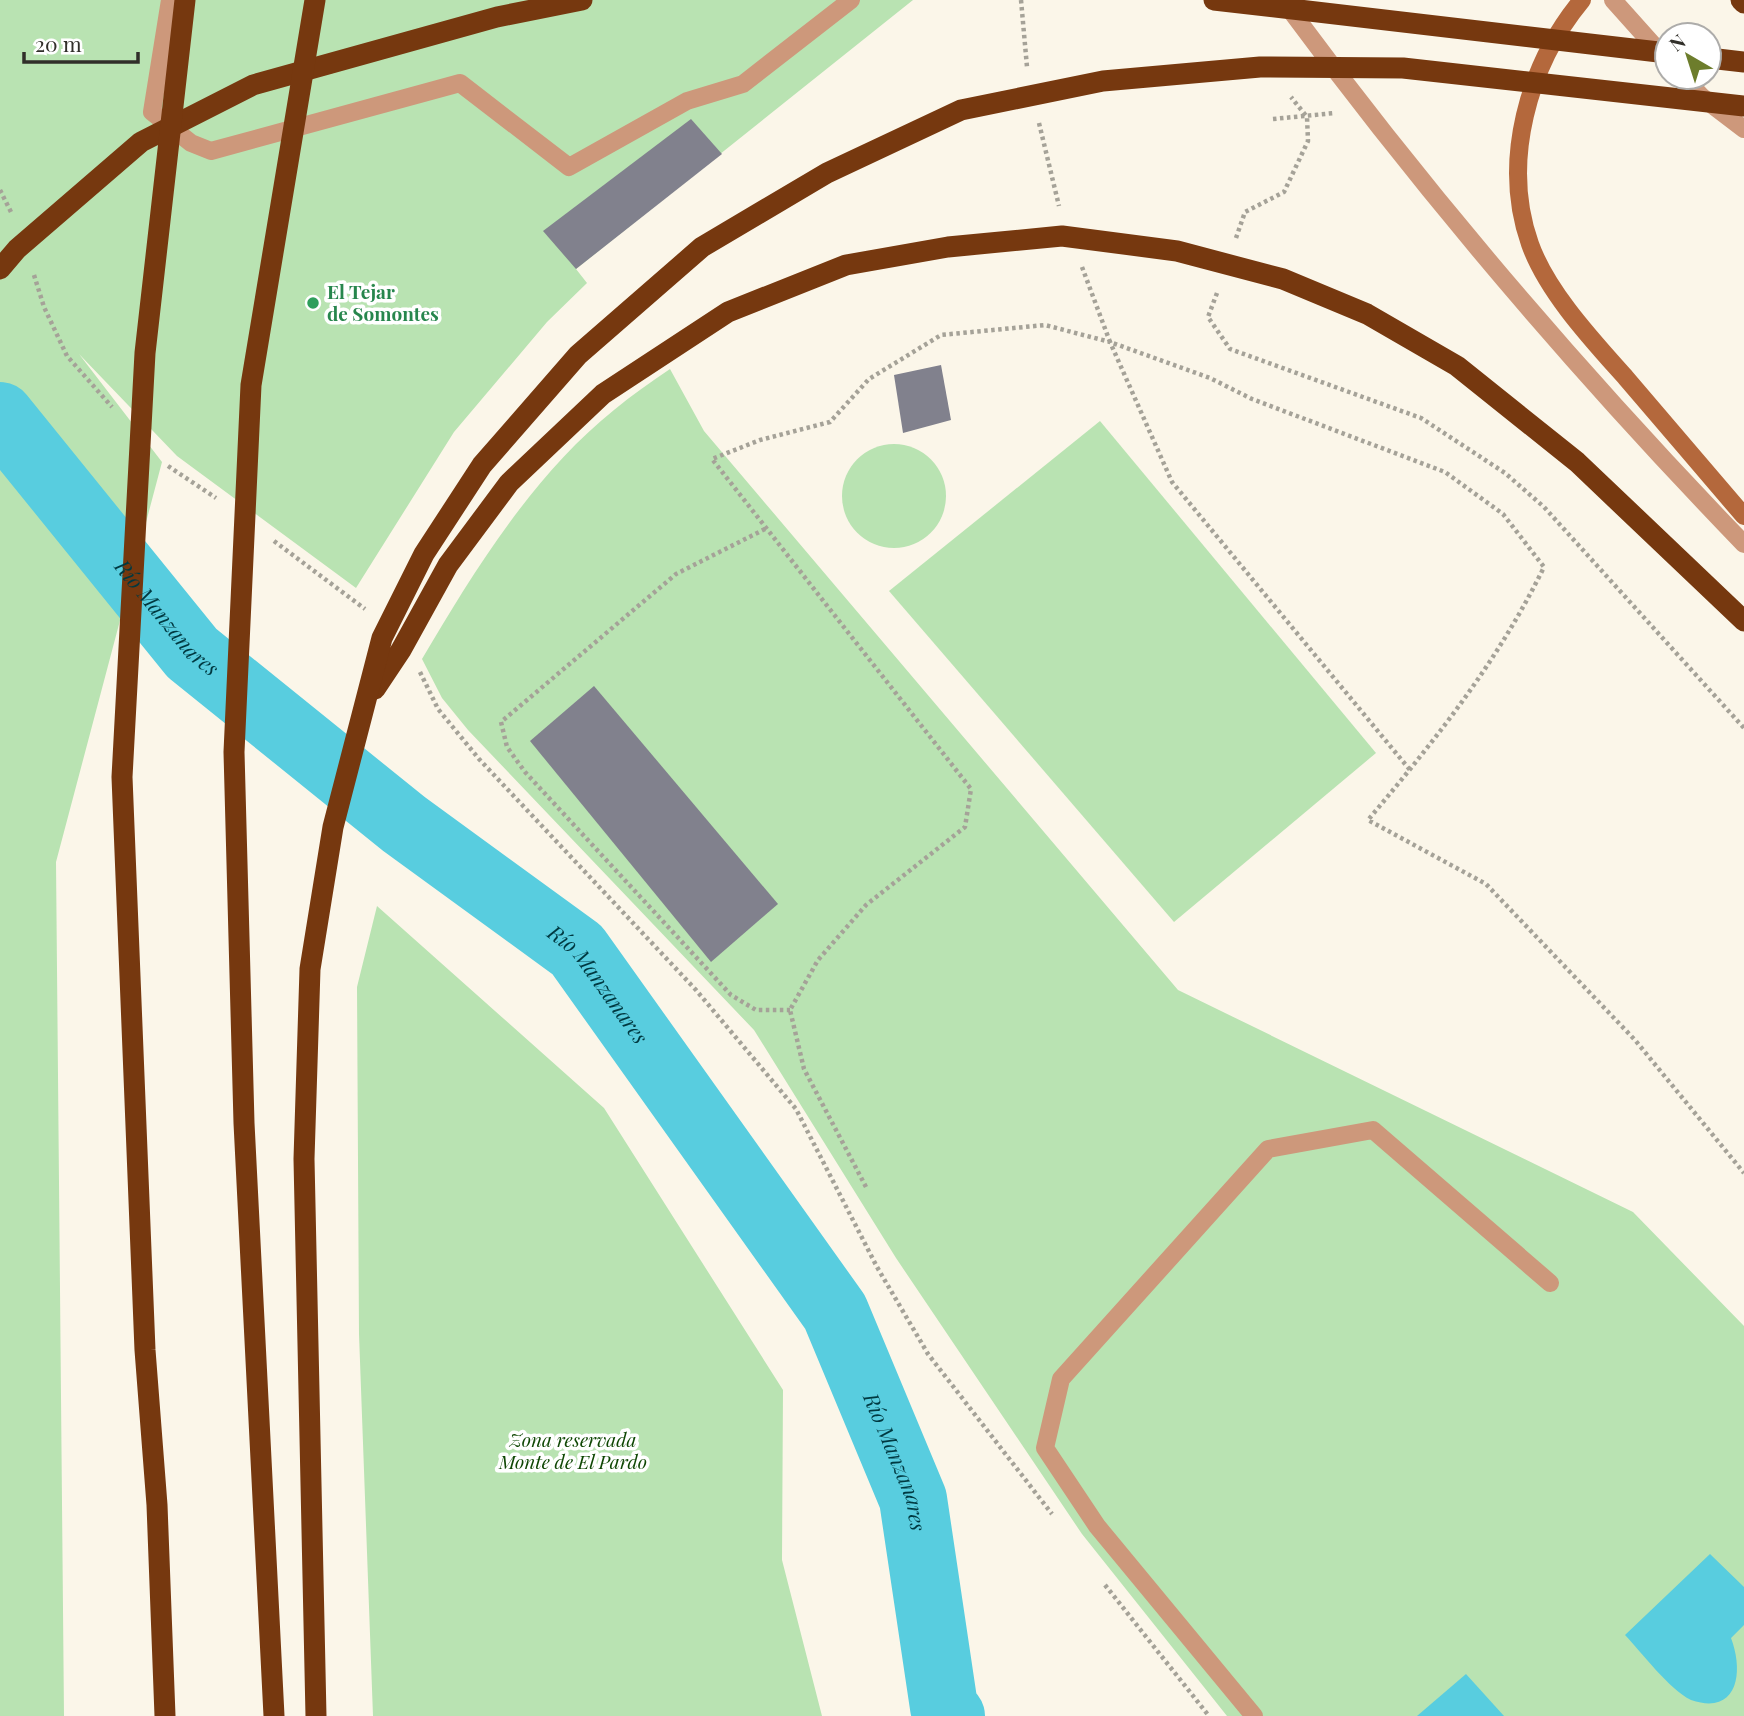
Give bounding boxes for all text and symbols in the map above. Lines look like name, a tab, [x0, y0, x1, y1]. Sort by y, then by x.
scale bar	[24, 21, 138, 65]
north arrow	[1653, 21, 1723, 91]
text: N	[1663, 27, 1690, 56]
text: 20 m	[35, 29, 82, 57]
place label: El Tejar de Somontes	[327, 278, 439, 326]
marker: El Tejar de Somontes	[305, 295, 321, 311]
water label: Río Manzanares	[109, 552, 225, 681]
water label: Río Manzanares	[542, 917, 655, 1049]
water label: Río Manzanares	[858, 1387, 934, 1533]
park label: Zona reservada Monte de El Pardo	[498, 1426, 647, 1474]

